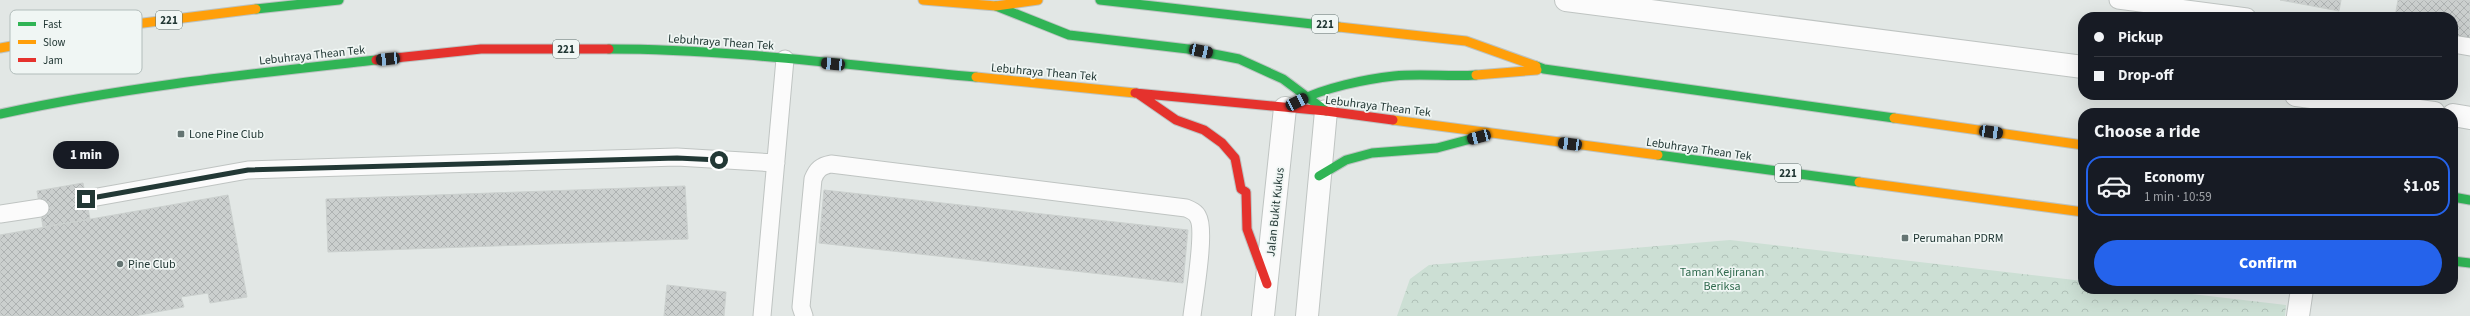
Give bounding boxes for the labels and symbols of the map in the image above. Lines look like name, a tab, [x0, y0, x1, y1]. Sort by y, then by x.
legend	[10, 10, 142, 74]
road number: 221	[156, 11, 182, 29]
road number: 221	[1312, 15, 1338, 33]
text: Fast	[43, 17, 62, 32]
street label: Lebuhraya Thean Tek	[667, 30, 775, 55]
text: Slow	[43, 35, 66, 50]
road number: 221	[553, 40, 579, 58]
street label: Lebuhraya Thean Tek	[258, 41, 366, 70]
car	[1188, 43, 1214, 59]
car	[375, 52, 401, 66]
text: Jam	[43, 53, 63, 68]
car	[821, 57, 845, 71]
street label: Lebuhraya Thean Tek	[990, 59, 1098, 86]
car	[1284, 91, 1310, 113]
street label: Lebuhraya Thean Tek	[1324, 92, 1432, 121]
car	[1978, 124, 2004, 140]
place label: Lone Pine Club	[189, 126, 264, 143]
car	[1466, 128, 1492, 146]
marker: Lone Pine Club	[176, 129, 186, 139]
street label: Lebuhraya Thean Tek	[1645, 134, 1753, 165]
car	[1557, 137, 1583, 151]
callout: 1 min	[53, 141, 119, 169]
route start	[710, 151, 728, 169]
road number: 221	[1775, 164, 1801, 182]
street label: Jalan Bukit Kukus	[1262, 167, 1289, 257]
route end	[77, 190, 95, 208]
place label: Perumahan PDRM	[1913, 230, 2003, 247]
marker: Perumahan PDRM	[1900, 233, 1910, 243]
place label: Pine Club	[128, 256, 176, 273]
marker: Pine Club	[115, 259, 125, 269]
park label: Taman Kejiranan Beriksa	[1680, 264, 1764, 295]

